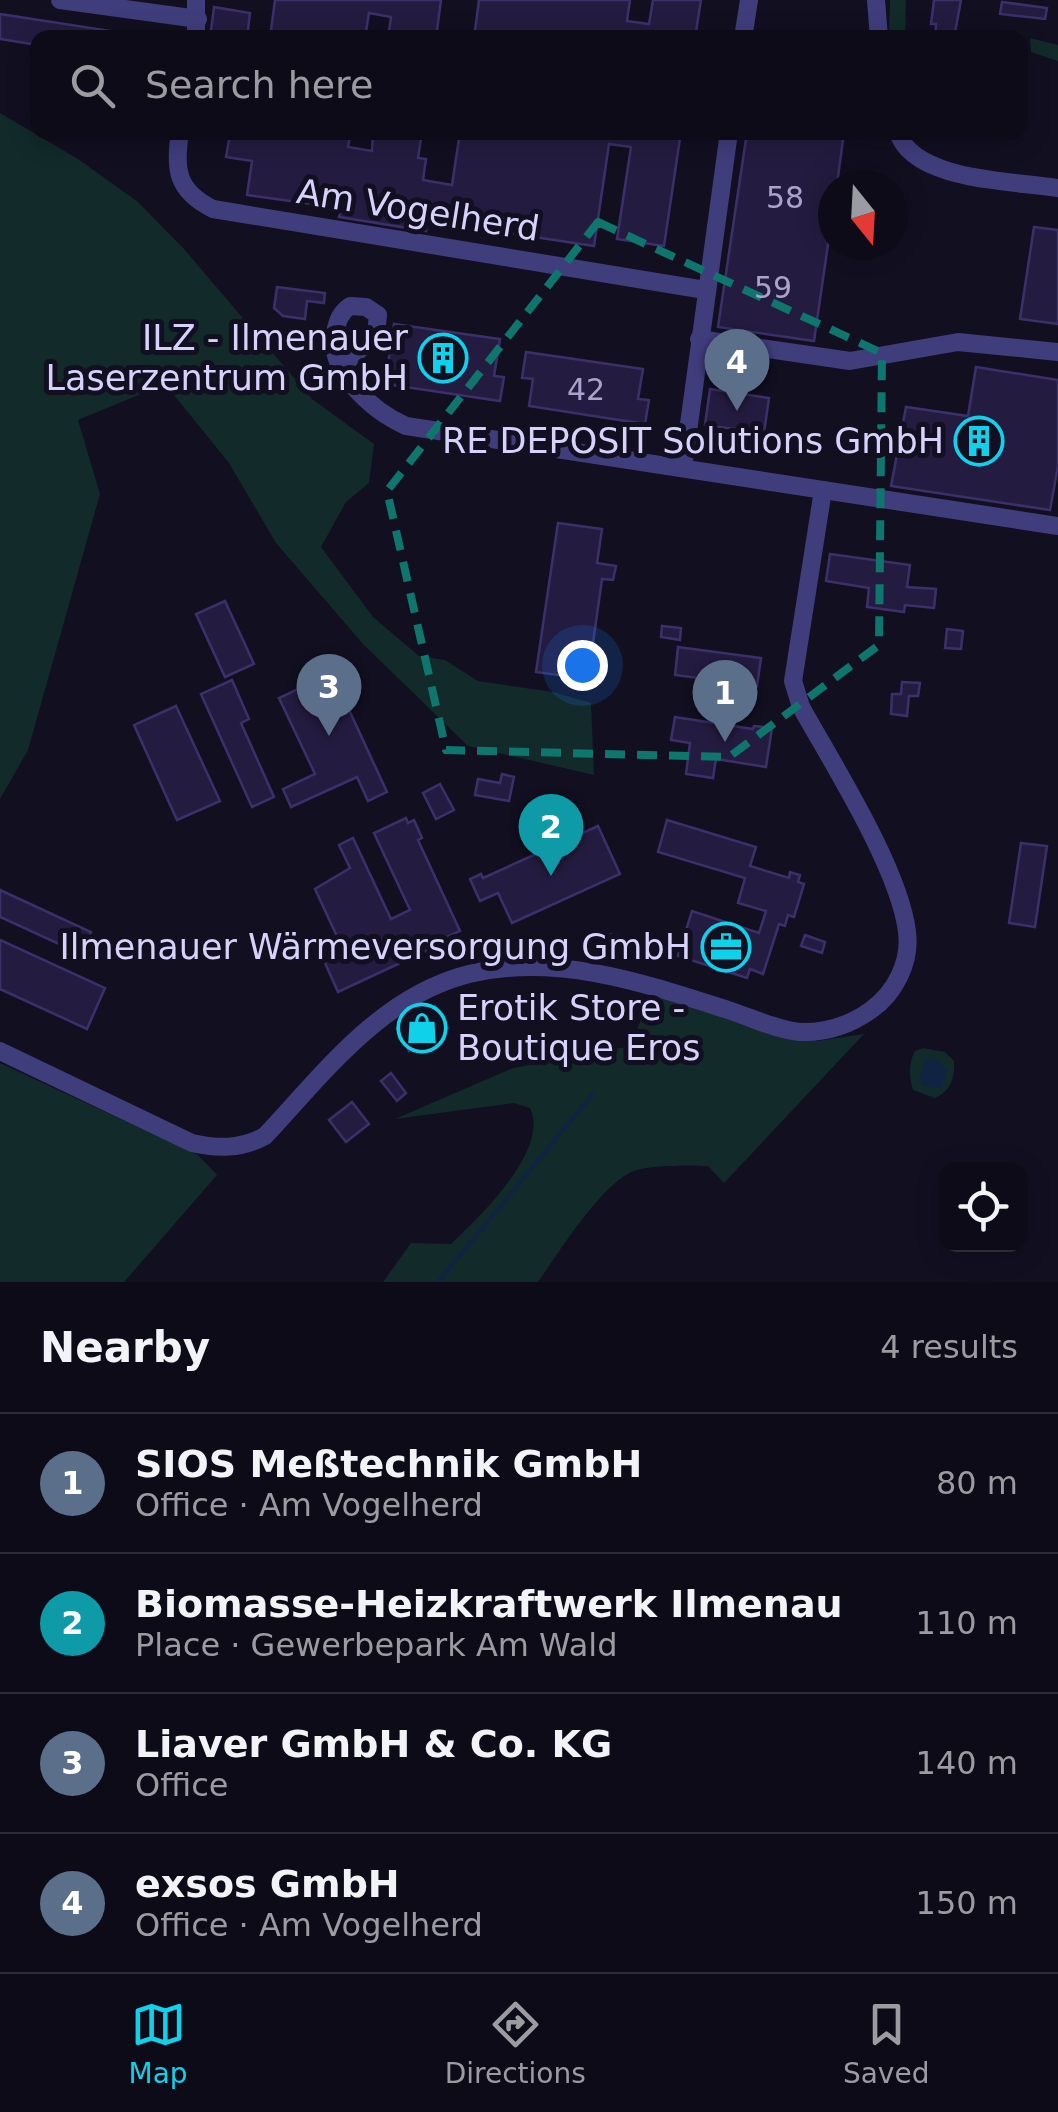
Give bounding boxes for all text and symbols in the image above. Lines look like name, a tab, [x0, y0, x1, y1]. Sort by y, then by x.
search box	[30, 30, 1028, 140]
icon: search	[65, 58, 120, 113]
text: Search here	[145, 63, 373, 107]
north arrow	[818, 170, 908, 260]
street label: Am Vogelherd	[294, 171, 542, 249]
house number: 58	[766, 180, 804, 215]
house number: 59	[754, 270, 792, 305]
place label: ILZ - Ilmenauer Laserzentrum GmbH	[46, 318, 409, 398]
pin: 4	[704, 328, 770, 411]
building icon: ILZ - Ilmenauer Laserzentrum GmbH	[417, 332, 469, 384]
house number: 42	[567, 372, 605, 407]
building icon: RE DEPOSIT Solutions GmbH	[953, 415, 1005, 467]
place label: RE DEPOSIT Solutions GmbH	[442, 421, 944, 461]
your location	[557, 640, 608, 691]
pin: 3	[296, 654, 362, 736]
pin: 1	[692, 660, 758, 742]
pin: 2	[518, 794, 584, 876]
office icon: Ilmenauer Wärmeversorgung GmbH	[700, 921, 752, 973]
place label: Ilmenauer Wärmeversorgung GmbH	[60, 927, 691, 967]
place label: Erotik Store - Boutique Eros	[457, 988, 701, 1068]
shop icon: Erotik Store - Boutique Eros	[396, 1002, 448, 1054]
map controls	[938, 1162, 1028, 1252]
button: locate	[938, 1162, 1028, 1252]
text: Nearby	[40, 1323, 210, 1372]
text: 4 results	[880, 1328, 1018, 1366]
text: SIOS Meßtechnik GmbH	[135, 1442, 642, 1486]
text: 1	[61, 1464, 84, 1502]
text: 80 m	[936, 1464, 1018, 1502]
text: Office · Am Vogelherd	[135, 1486, 483, 1524]
text: Biomasse-Heizkraftwerk Ilmenau	[135, 1582, 843, 1626]
text: 2	[61, 1604, 84, 1642]
text: 110 m	[916, 1604, 1018, 1642]
text: Place · Gewerbepark Am Wald	[135, 1626, 618, 1664]
text: Liaver GmbH & Co. KG	[135, 1722, 612, 1766]
text: 3	[61, 1744, 84, 1782]
text: 140 m	[916, 1744, 1018, 1782]
text: Office	[135, 1766, 228, 1804]
text: exsos GmbH	[135, 1862, 400, 1906]
text: 4	[61, 1884, 84, 1922]
text: 150 m	[916, 1884, 1018, 1922]
text: Office · Am Vogelherd	[135, 1906, 483, 1944]
tab: Map	[129, 1997, 188, 2090]
tab: Directions	[445, 1997, 586, 2090]
tab: Saved	[843, 1997, 929, 2090]

